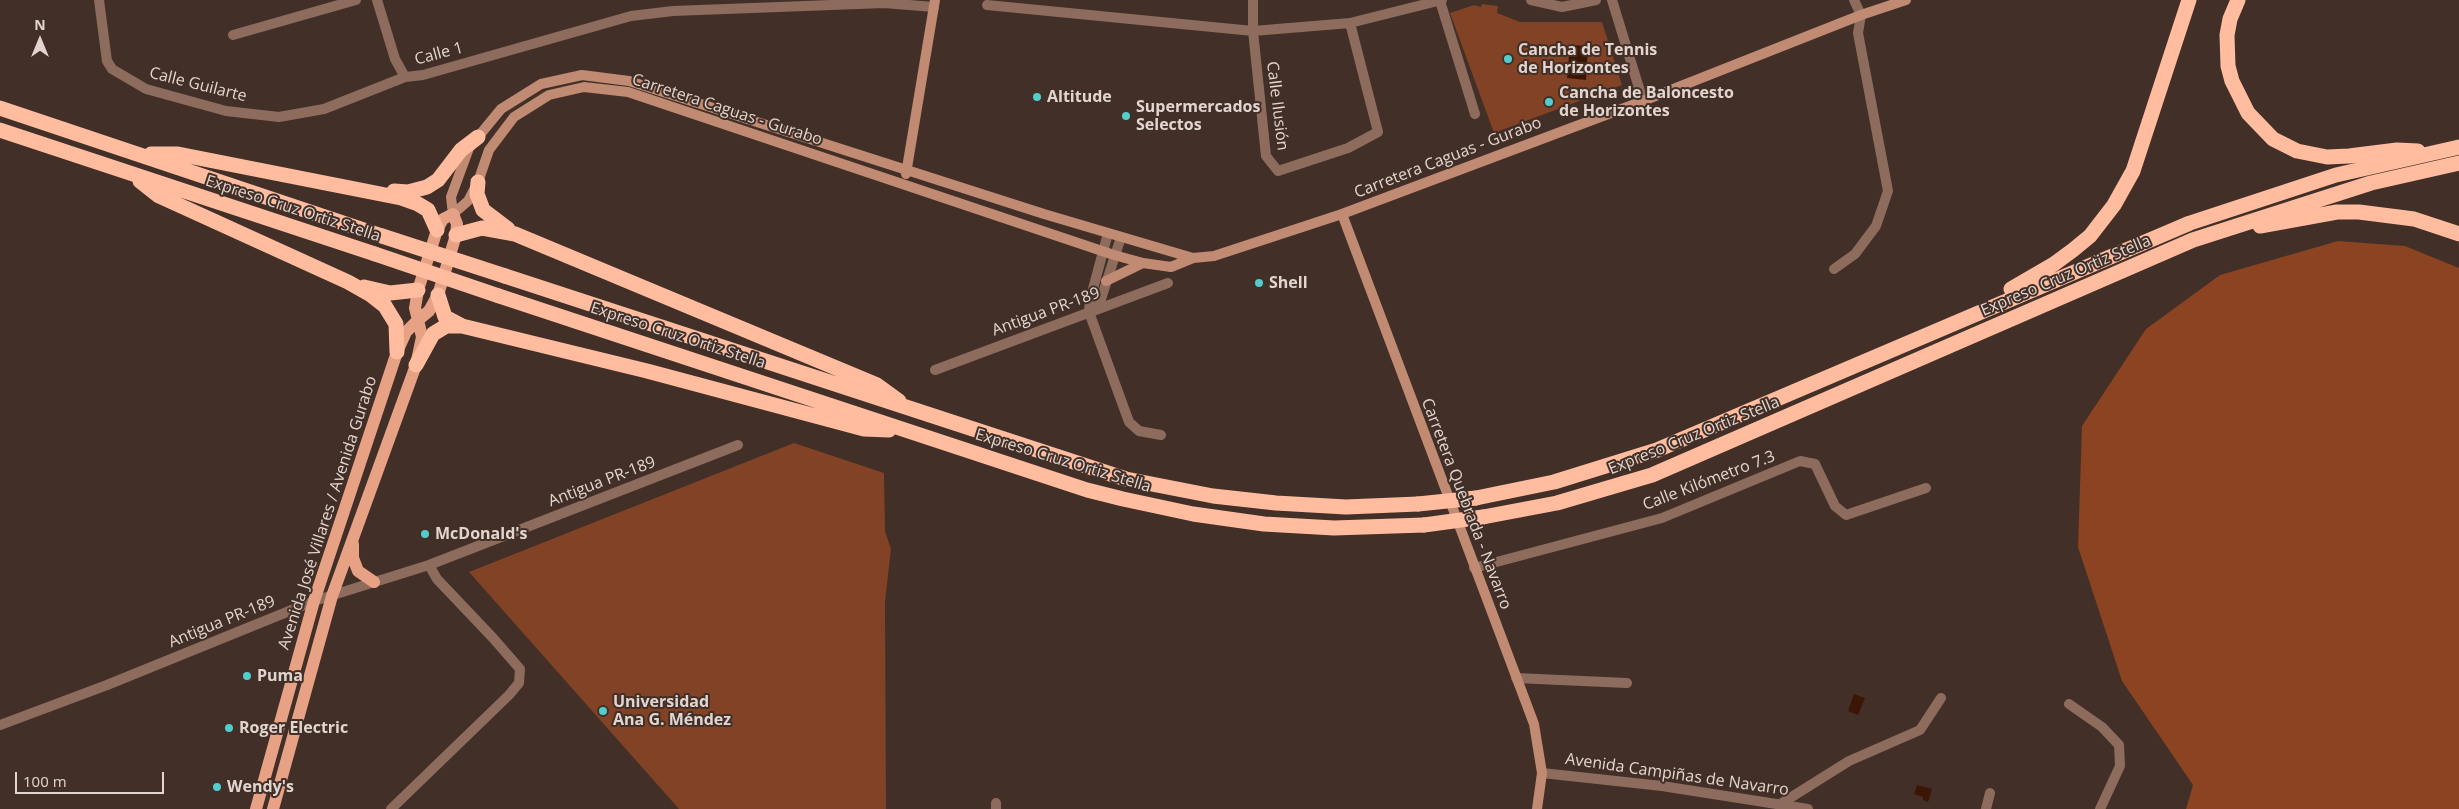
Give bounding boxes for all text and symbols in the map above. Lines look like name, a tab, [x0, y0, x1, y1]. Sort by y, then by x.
north arrow	[15, 15, 65, 65]
text: N	[34, 15, 46, 34]
street label: Calle 1	[413, 38, 465, 70]
place label: Cancha de Tennis de Horizontes	[1518, 40, 1657, 78]
marker: Cancha de Tennis de Horizontes	[1502, 53, 1514, 65]
street label: Calle Ilusión	[1262, 60, 1292, 152]
street label: Calle Guilarte	[147, 64, 249, 106]
street label: Carretera Caguas - Gurabo	[629, 70, 825, 150]
place label: Cancha de Baloncesto de Horizontes	[1559, 83, 1734, 121]
place label: Altitude	[1047, 87, 1112, 107]
marker: Altitude	[1031, 91, 1043, 103]
marker: Cancha de Baloncesto de Horizontes	[1543, 96, 1555, 108]
place label: Supermercados Selectos	[1136, 97, 1260, 135]
marker: Supermercados Selectos	[1120, 110, 1132, 122]
street label: Carretera Caguas - Gurabo	[1352, 113, 1544, 203]
street label: Expreso Cruz Ortiz Stella	[203, 172, 383, 246]
street label: Expreso Cruz Ortiz Stella	[1978, 231, 2154, 321]
place label: Shell	[1269, 273, 1308, 293]
marker: Shell	[1253, 277, 1265, 289]
street label: Antigua PR-189	[989, 284, 1103, 340]
street label: Expreso Cruz Ortiz Stella	[588, 299, 768, 373]
street label: Avenida José Villares / Avenida Gurabo	[275, 374, 381, 652]
street label: Expreso Cruz Ortiz Stella	[1606, 393, 1782, 479]
street label: Carretera Quebrada - Navarro	[1417, 396, 1515, 612]
street label: Expreso Cruz Ortiz Stella	[973, 425, 1153, 497]
street label: Calle Kilómetro 7.3	[1640, 447, 1778, 515]
street label: Antigua PR-189	[546, 453, 658, 511]
place label: McDonald's	[435, 524, 527, 544]
marker: McDonald's	[419, 528, 431, 540]
street label: Antigua PR-189	[166, 592, 278, 652]
place label: Puma	[257, 666, 303, 686]
marker: Puma	[241, 670, 253, 682]
place label: Universidad Ana G. Méndez	[613, 692, 731, 730]
marker: Universidad Ana G. Méndez	[597, 705, 609, 717]
place label: Roger Electric	[239, 718, 348, 738]
marker: Roger Electric	[223, 722, 235, 734]
street label: Avenida Campiñas de Navarro	[1564, 750, 1790, 800]
scale bar	[18, 762, 166, 794]
text: 100 m	[23, 771, 67, 791]
place label: Wendy's	[227, 777, 294, 797]
marker: Wendy's	[211, 781, 223, 793]

